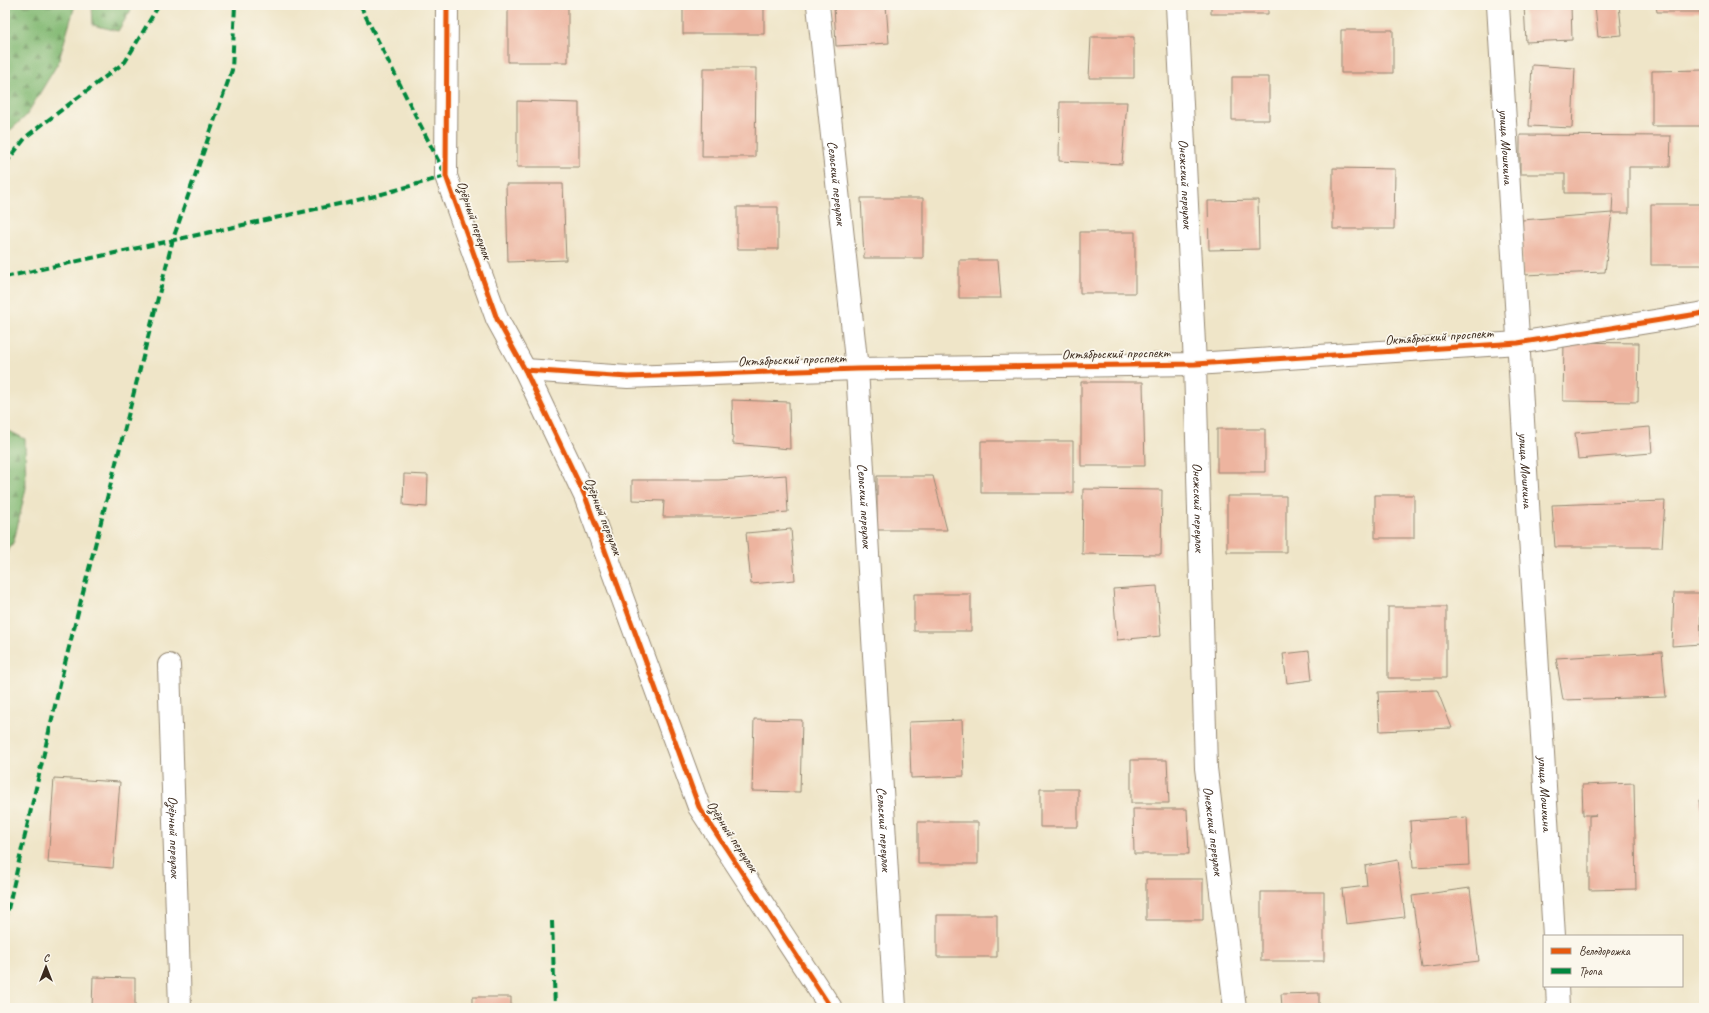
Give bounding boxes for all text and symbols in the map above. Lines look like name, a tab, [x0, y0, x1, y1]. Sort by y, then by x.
street label: улица Мошкина	[1495, 107, 1517, 186]
street label: Онежский переулок	[1175, 139, 1196, 231]
street label: Сельский переулок	[824, 140, 850, 228]
street label: Озёрный переулок	[453, 179, 496, 263]
street label: Октябрьский проспект	[1384, 324, 1495, 349]
street label: Октябрьский проспект	[1062, 344, 1172, 363]
street label: Октябрьский проспект	[737, 349, 848, 370]
street label: улица Мошкина	[1515, 431, 1536, 510]
street label: Сельский переулок	[854, 463, 876, 550]
street label: Онежский переулок	[1189, 463, 1208, 554]
street label: Озёрный переулок	[581, 475, 627, 559]
street label: улица Мошкина	[1534, 754, 1556, 833]
street label: Сельский переулок	[873, 786, 895, 874]
street label: Онежский переулок	[1199, 786, 1227, 878]
street label: Озёрный переулок	[164, 796, 184, 880]
street label: Озёрный переулок	[703, 797, 763, 877]
legend	[1543, 935, 1683, 987]
text: Велодорожка	[1579, 943, 1631, 959]
north arrow	[26, 947, 66, 987]
text: С	[43, 950, 50, 964]
text: Тропа	[1579, 963, 1603, 979]

